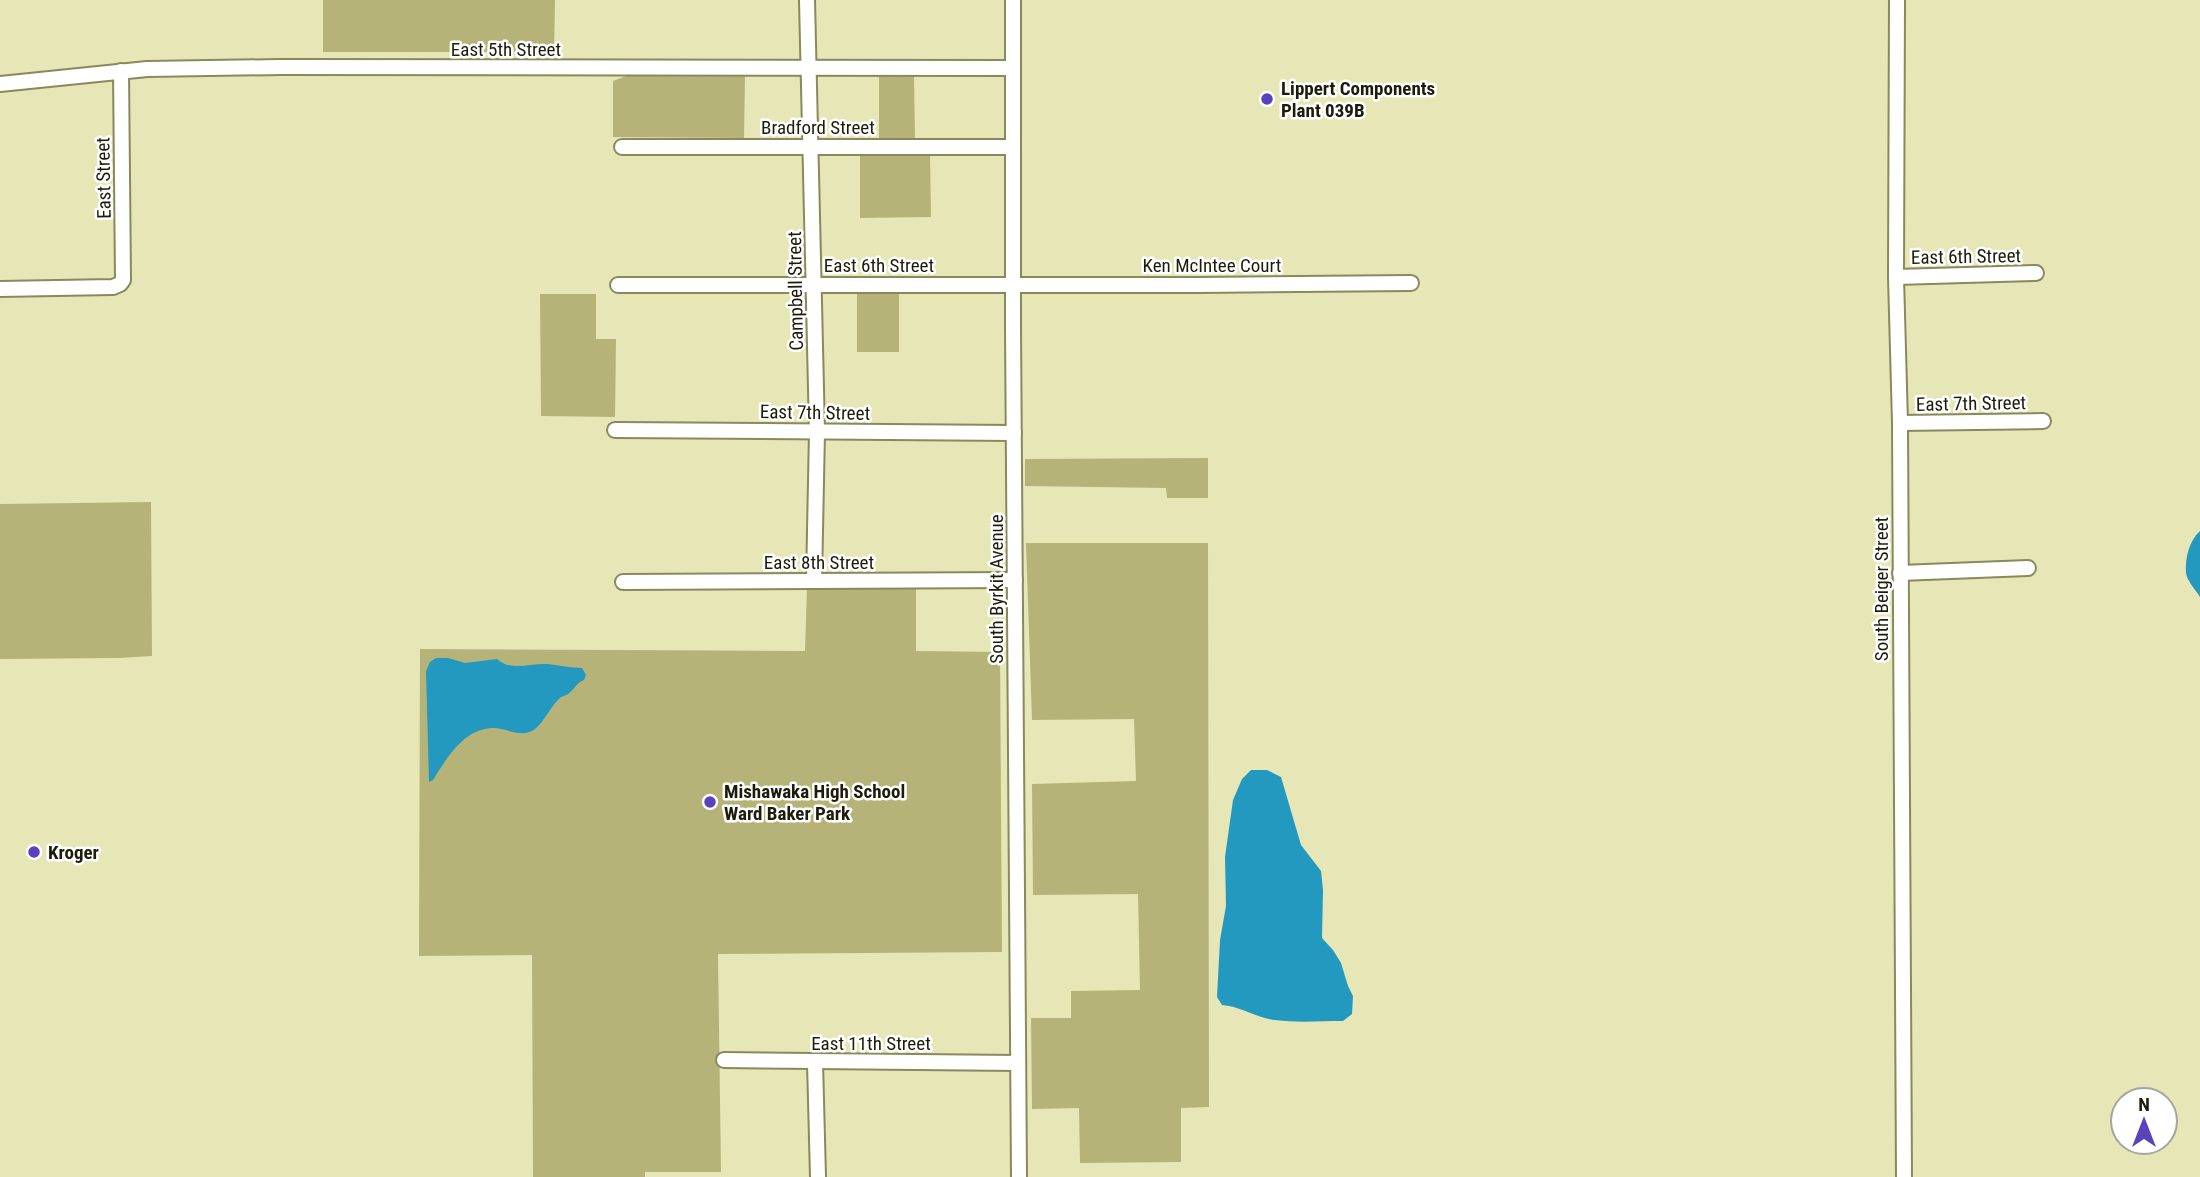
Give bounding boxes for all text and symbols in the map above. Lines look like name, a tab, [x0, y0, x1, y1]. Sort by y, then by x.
street label: East 5th Street	[451, 38, 561, 61]
place label: Lippert Components Plant 039B	[1281, 77, 1435, 122]
marker: Lippert Components Plant 039B	[1259, 91, 1275, 107]
street label: Bradford Street	[761, 116, 875, 139]
street label: East Street	[91, 137, 116, 219]
street label: Campbell Street	[783, 231, 808, 351]
street label: East 6th Street	[1911, 244, 2021, 269]
street label: East 6th Street	[824, 254, 934, 277]
street label: Ken McIntee Court	[1143, 254, 1281, 277]
street label: East 7th Street	[1916, 391, 2026, 416]
street label: East 7th Street	[760, 400, 870, 425]
street label: South Byrkit Avenue	[985, 514, 1008, 664]
street label: South Beiger Street	[1870, 517, 1893, 661]
street label: East 8th Street	[764, 551, 874, 574]
place label: Mishawaka High School Ward Baker Park	[724, 780, 905, 825]
marker: Mishawaka High School Ward Baker Park	[702, 794, 718, 810]
place label: Kroger	[48, 841, 99, 864]
marker: Kroger	[26, 844, 42, 860]
street label: East 11th Street	[811, 1032, 931, 1055]
north arrow	[2109, 1086, 2179, 1156]
text: N	[2138, 1093, 2150, 1116]

